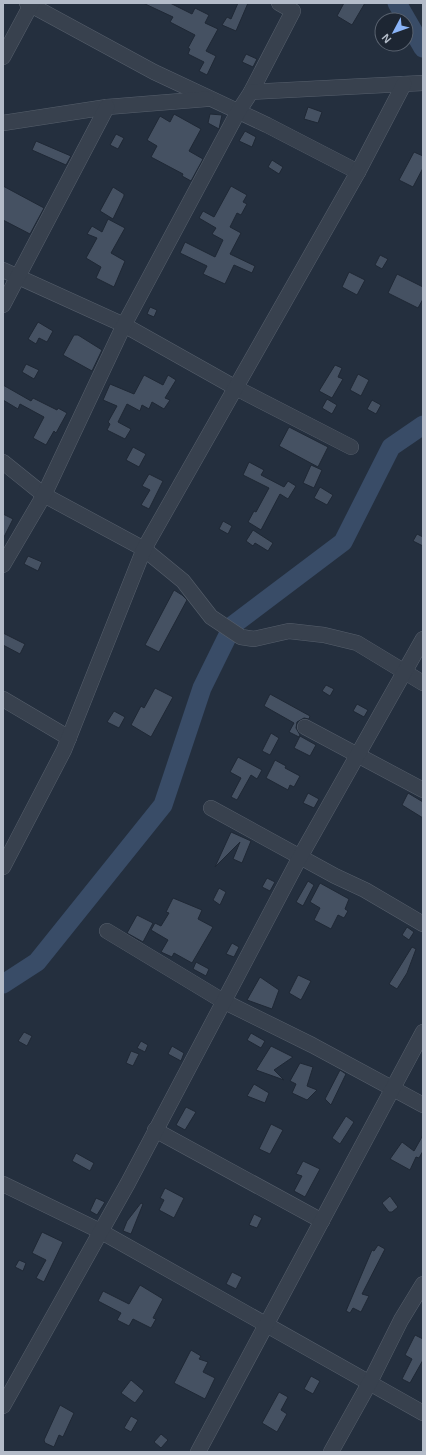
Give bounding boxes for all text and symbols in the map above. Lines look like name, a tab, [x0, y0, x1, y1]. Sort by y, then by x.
north arrow	[374, 12, 414, 52]
text: N	[379, 32, 394, 45]

